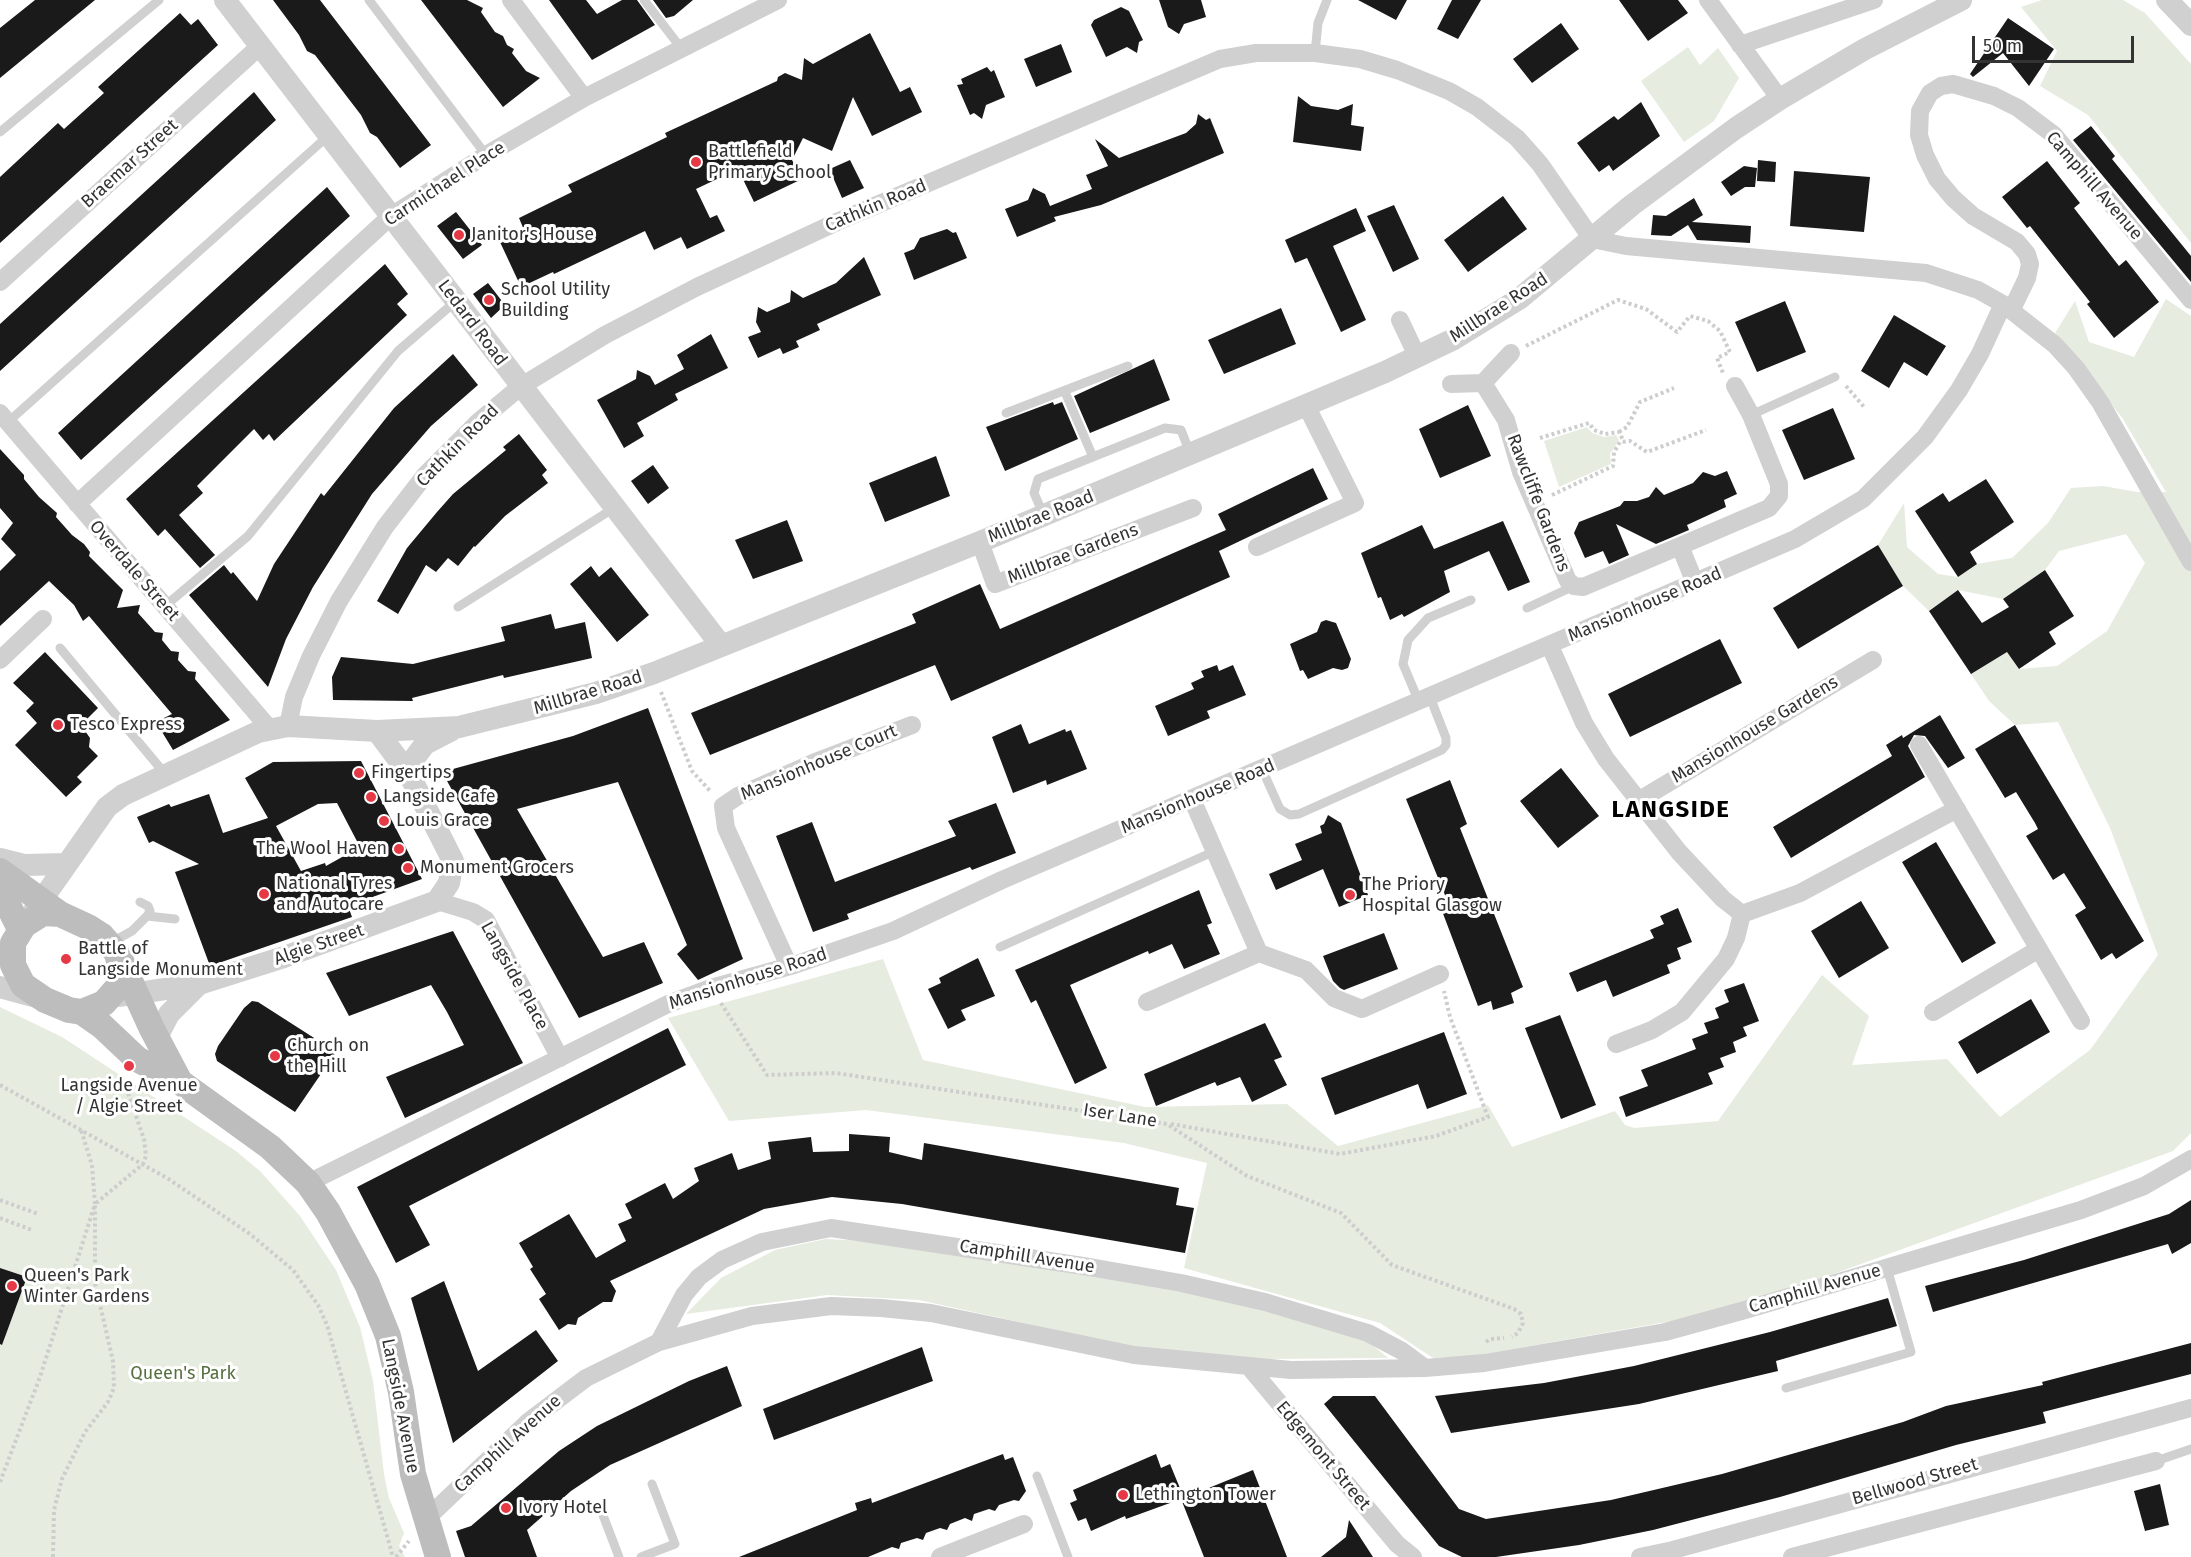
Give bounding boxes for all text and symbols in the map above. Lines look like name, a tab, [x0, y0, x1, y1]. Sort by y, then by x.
scale bar	[1975, 24, 2137, 62]
text: 50 m	[1983, 35, 2022, 57]
street label: Braemar Street	[77, 115, 183, 213]
street label: Camphill Avenue	[2041, 127, 2147, 245]
street label: Carmichael Place	[381, 137, 509, 231]
place label: Battlefield Primary School	[708, 141, 831, 184]
marker: Battlefield Primary School	[689, 155, 703, 169]
street label: Cathkin Road	[822, 175, 930, 237]
place label: Janitor's House	[471, 224, 594, 246]
marker: Janitor's House	[452, 228, 466, 242]
street label: Millbrae Road	[1446, 268, 1552, 348]
street label: Ledard Road	[433, 276, 511, 370]
place label: School Utility Building	[501, 279, 610, 322]
marker: School Utility Building	[482, 293, 496, 307]
street label: Cathkin Road	[412, 400, 504, 492]
street label: Rawcliffe Gardens	[1502, 431, 1574, 575]
street label: Millbrae Road	[985, 486, 1097, 548]
street label: Overdale Street	[84, 516, 184, 626]
street label: Millbrae Gardens	[1005, 519, 1141, 589]
street label: Mansionhouse Road	[1565, 563, 1725, 647]
street label: Millbrae Road	[531, 666, 645, 720]
street label: Mansionhouse Gardens	[1668, 672, 1842, 788]
place label: Tesco Express	[70, 714, 182, 736]
marker: Tesco Express	[51, 718, 65, 732]
street label: Mansionhouse Court	[738, 720, 900, 806]
street label: Mansionhouse Road	[1118, 755, 1278, 839]
place label: Fingertips	[371, 762, 451, 784]
marker: Fingertips	[352, 766, 366, 780]
place label: Langside Cafe	[383, 786, 496, 808]
marker: Langside Cafe	[364, 790, 378, 804]
district label: LANGSIDE	[1612, 796, 1730, 824]
place label: Louis Grace	[396, 810, 489, 832]
marker: Louis Grace	[377, 814, 391, 828]
place label: The Wool Haven	[256, 838, 387, 860]
marker: The Wool Haven	[392, 842, 406, 856]
place label: Monument Grocers	[420, 857, 574, 879]
marker: Monument Grocers	[401, 861, 415, 875]
place label: National Tyres and Autocare	[276, 873, 392, 916]
place label: The Priory Hospital Glasgow	[1362, 874, 1502, 916]
marker: National Tyres and Autocare	[257, 887, 271, 901]
marker: The Priory Hospital Glasgow	[1343, 888, 1357, 902]
street label: Langside Place	[475, 918, 553, 1034]
street label: Algie Street	[271, 920, 367, 970]
place label: Battle of Langside Monument	[78, 938, 243, 980]
street label: Mansionhouse Road	[666, 943, 830, 1015]
marker: Battle of Langside Monument	[59, 952, 73, 966]
place label: Church on the Hill	[287, 1035, 369, 1078]
marker: Church on the Hill	[268, 1049, 282, 1063]
marker: Langside Avenue / Algie Street	[122, 1059, 136, 1073]
place label: Langside Avenue / Algie Street	[61, 1075, 197, 1118]
street label: Iser Lane	[1082, 1100, 1158, 1132]
street label: Camphill Avenue	[958, 1236, 1096, 1278]
street label: Camphill Avenue	[1746, 1260, 1884, 1318]
place label: Queen's Park Winter Gardens	[24, 1265, 149, 1308]
marker: Queen's Park Winter Gardens	[5, 1279, 19, 1293]
street label: Langside Avenue	[376, 1337, 424, 1475]
park label: Queen's Park	[130, 1363, 236, 1385]
street label: Camphill Avenue	[450, 1390, 566, 1498]
street label: Edgemont Street	[1271, 1397, 1375, 1515]
street label: Bellwood Street	[1850, 1454, 1980, 1510]
place label: Lethington Tower	[1135, 1484, 1276, 1506]
marker: Lethington Tower	[1116, 1488, 1130, 1502]
place label: Ivory Hotel	[518, 1497, 607, 1519]
marker: Ivory Hotel	[499, 1501, 513, 1515]

